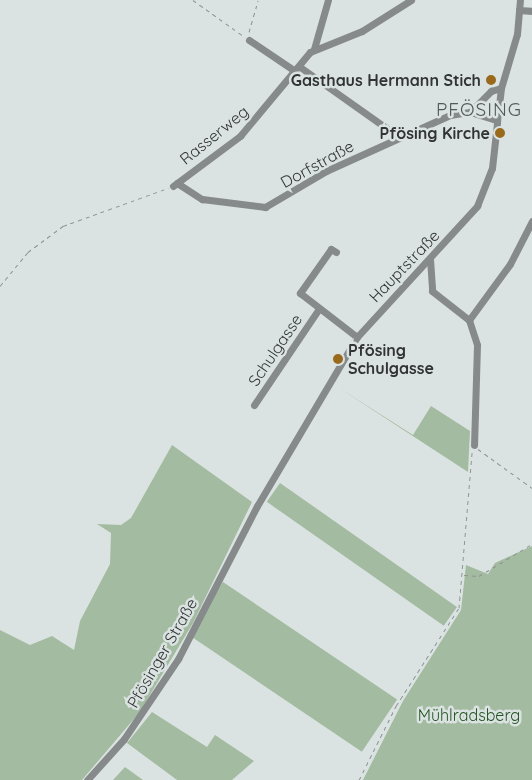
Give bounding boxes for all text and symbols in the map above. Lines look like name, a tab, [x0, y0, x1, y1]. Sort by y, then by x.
place label: Gasthaus Hermann Stich	[291, 70, 481, 90]
marker: Gasthaus Hermann Stich	[485, 74, 497, 86]
district label: PFÖSING	[435, 99, 523, 121]
street label: Rasserweg	[176, 102, 252, 168]
place label: Pfösing Kirche	[380, 123, 490, 143]
marker: Pfösing Kirche	[494, 127, 506, 139]
street label: Dorfstraße	[277, 136, 357, 192]
street label: Hauptstraße	[365, 226, 443, 306]
street label: Schulgasse	[244, 310, 306, 390]
place label: Pfösing Schulgasse	[348, 340, 434, 378]
marker: Pfösing Schulgasse	[332, 353, 344, 365]
street label: Pfösinger Straße	[123, 595, 201, 711]
park label: Mühlradsberg	[418, 705, 520, 725]

